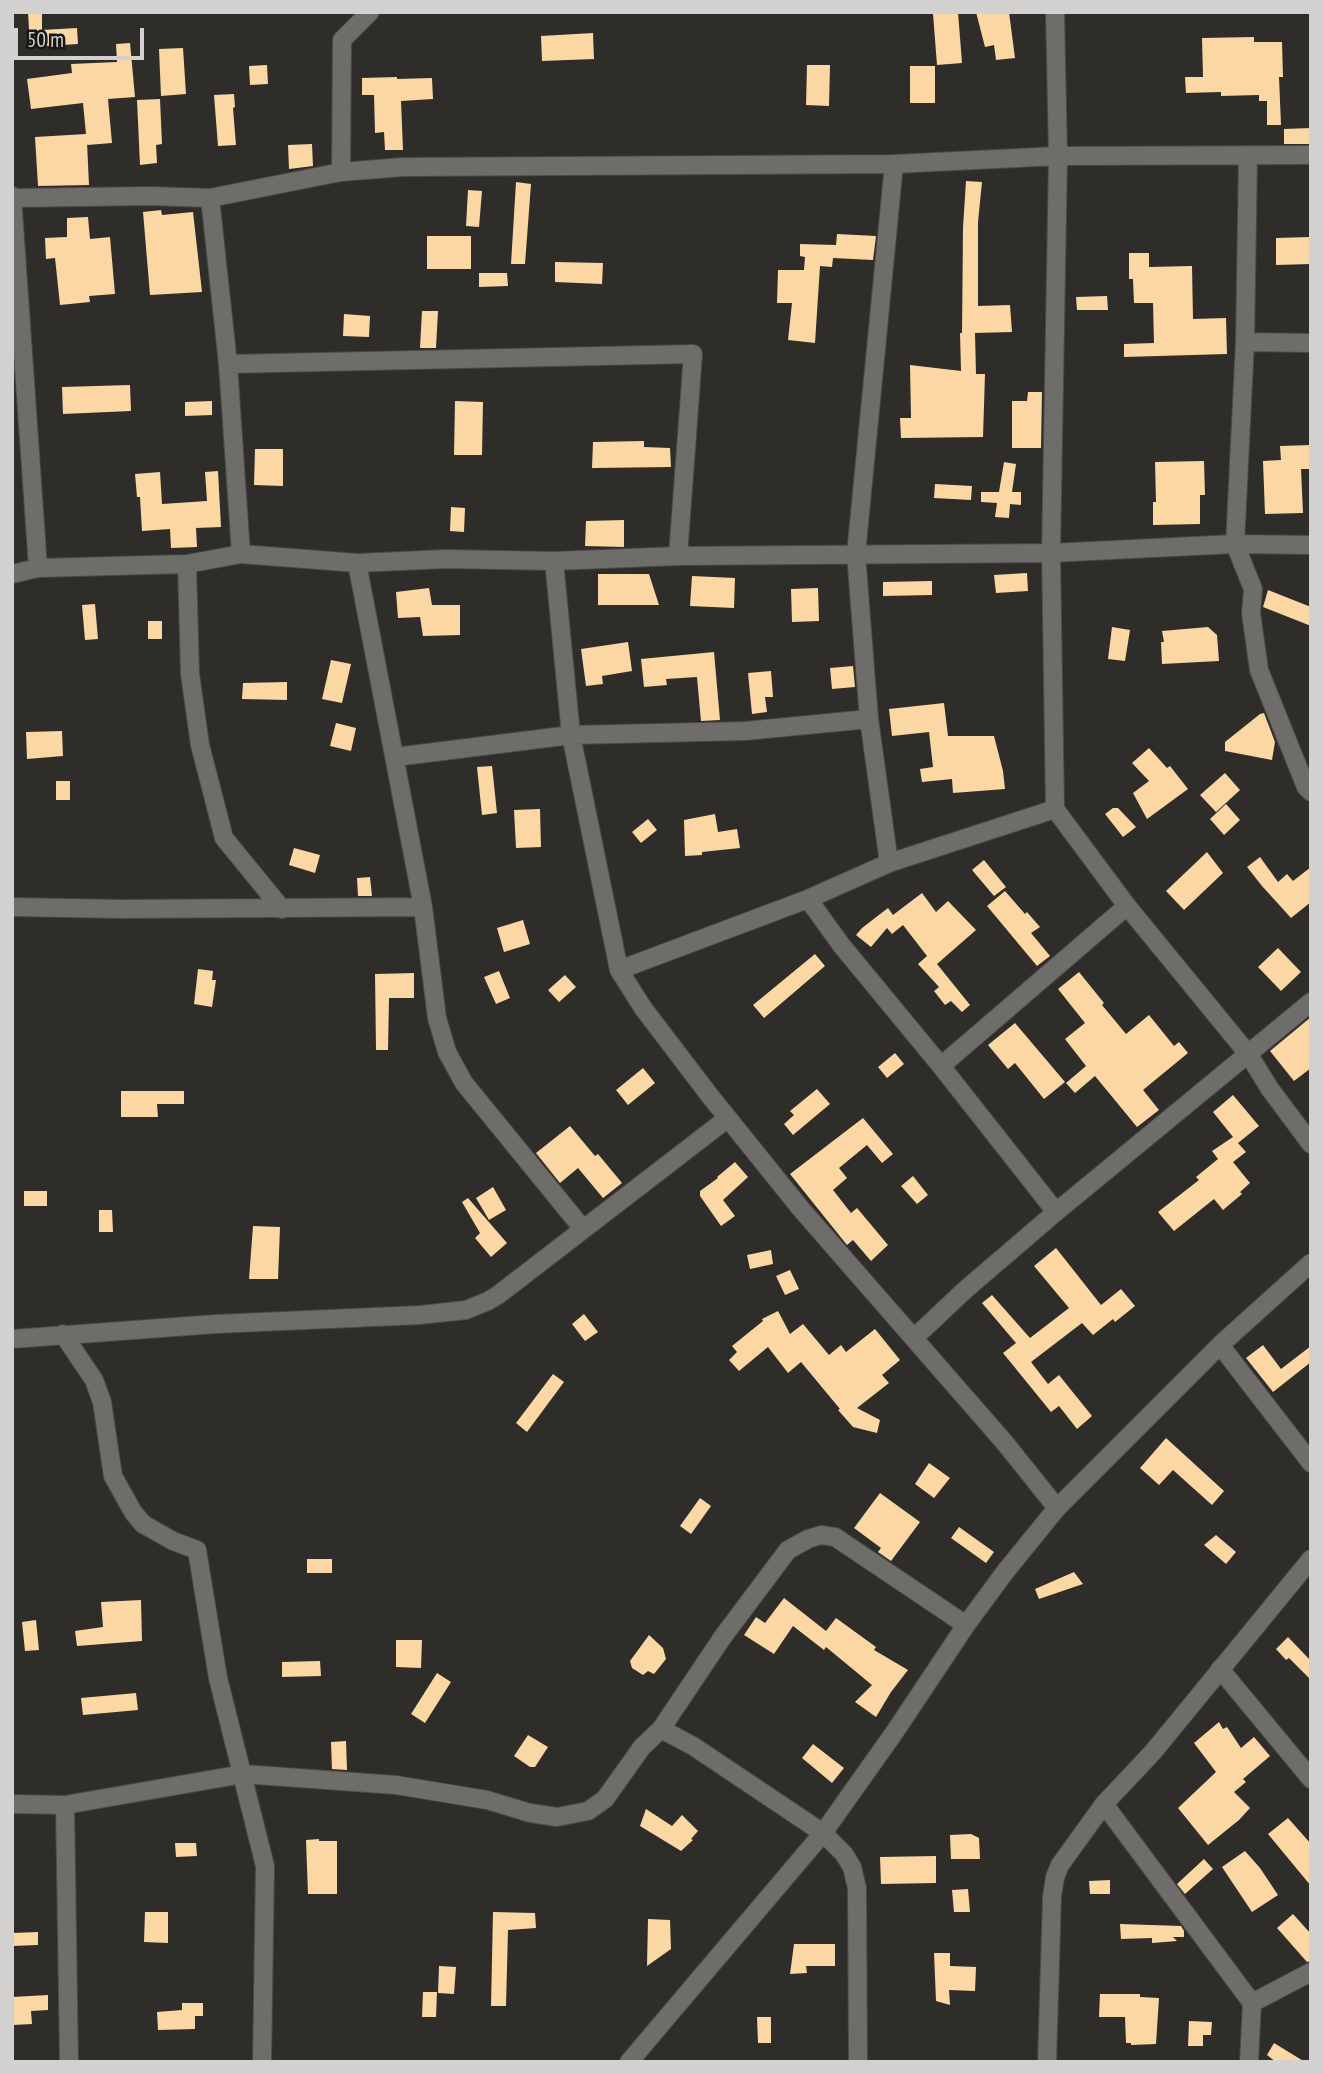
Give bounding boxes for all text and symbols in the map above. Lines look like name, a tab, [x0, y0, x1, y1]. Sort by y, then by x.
scale bar	[18, 14, 147, 58]
text: 50 m	[27, 26, 64, 53]

